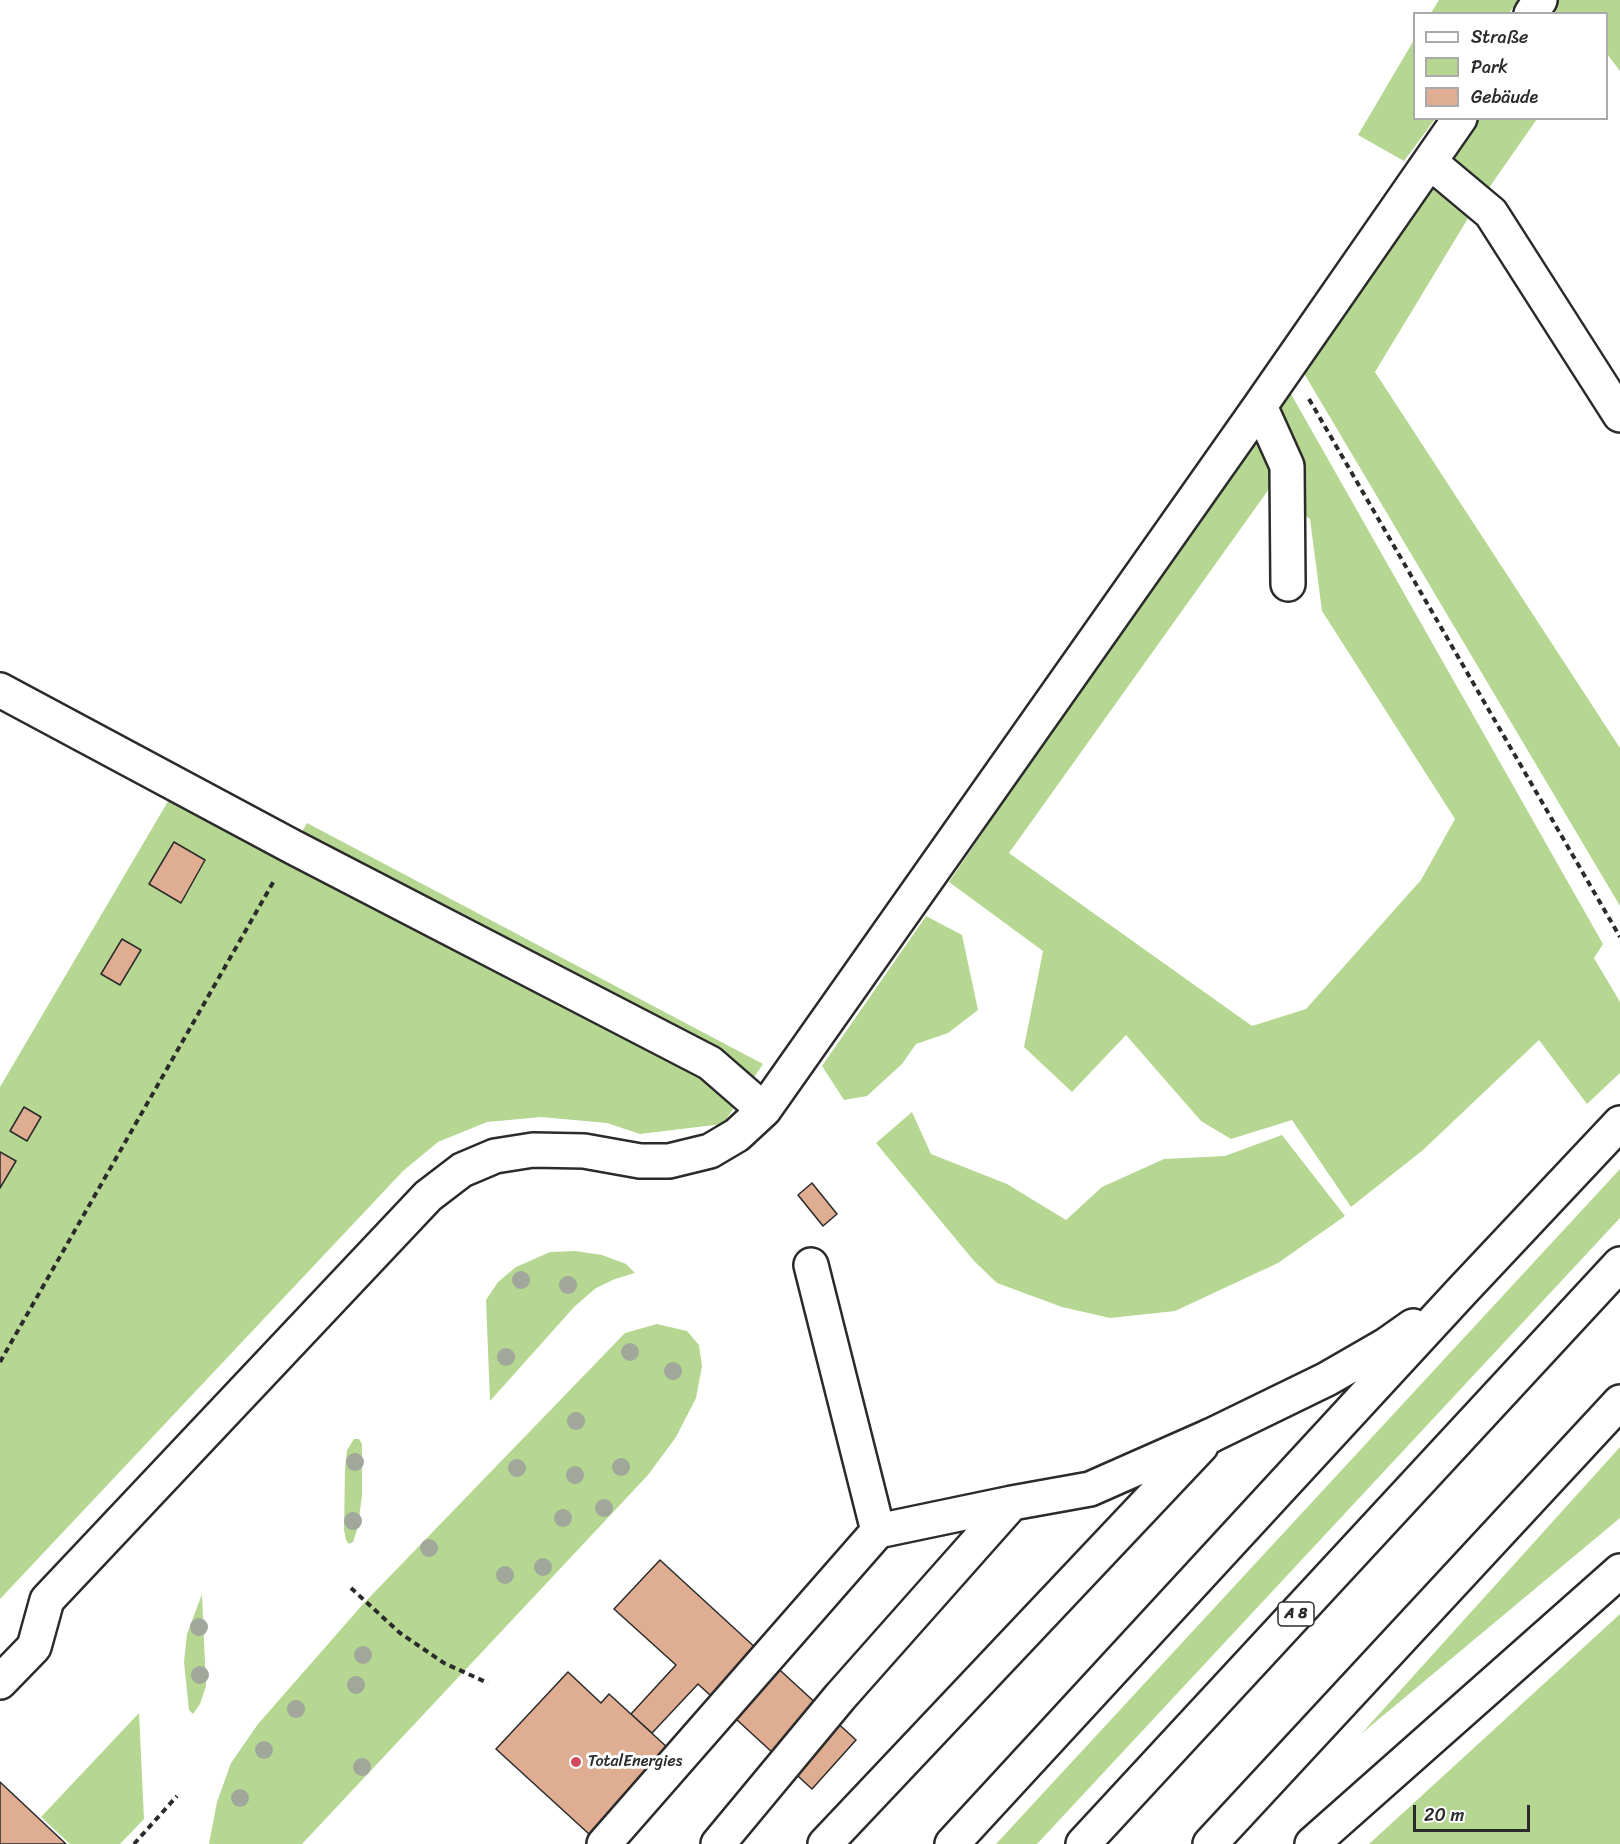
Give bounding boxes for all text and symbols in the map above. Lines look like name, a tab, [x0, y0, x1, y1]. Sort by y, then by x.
legend	[1413, 12, 1608, 120]
text: Straße	[1471, 21, 1528, 53]
text: Park	[1471, 51, 1508, 83]
text: Gebäude	[1471, 81, 1538, 113]
road number: A 8	[1278, 1602, 1314, 1626]
place label: TotalEnergies	[588, 1752, 682, 1772]
marker: TotalEnergies	[569, 1755, 583, 1769]
scale bar	[1416, 1793, 1533, 1831]
text: 20 m	[1424, 1799, 1464, 1831]

